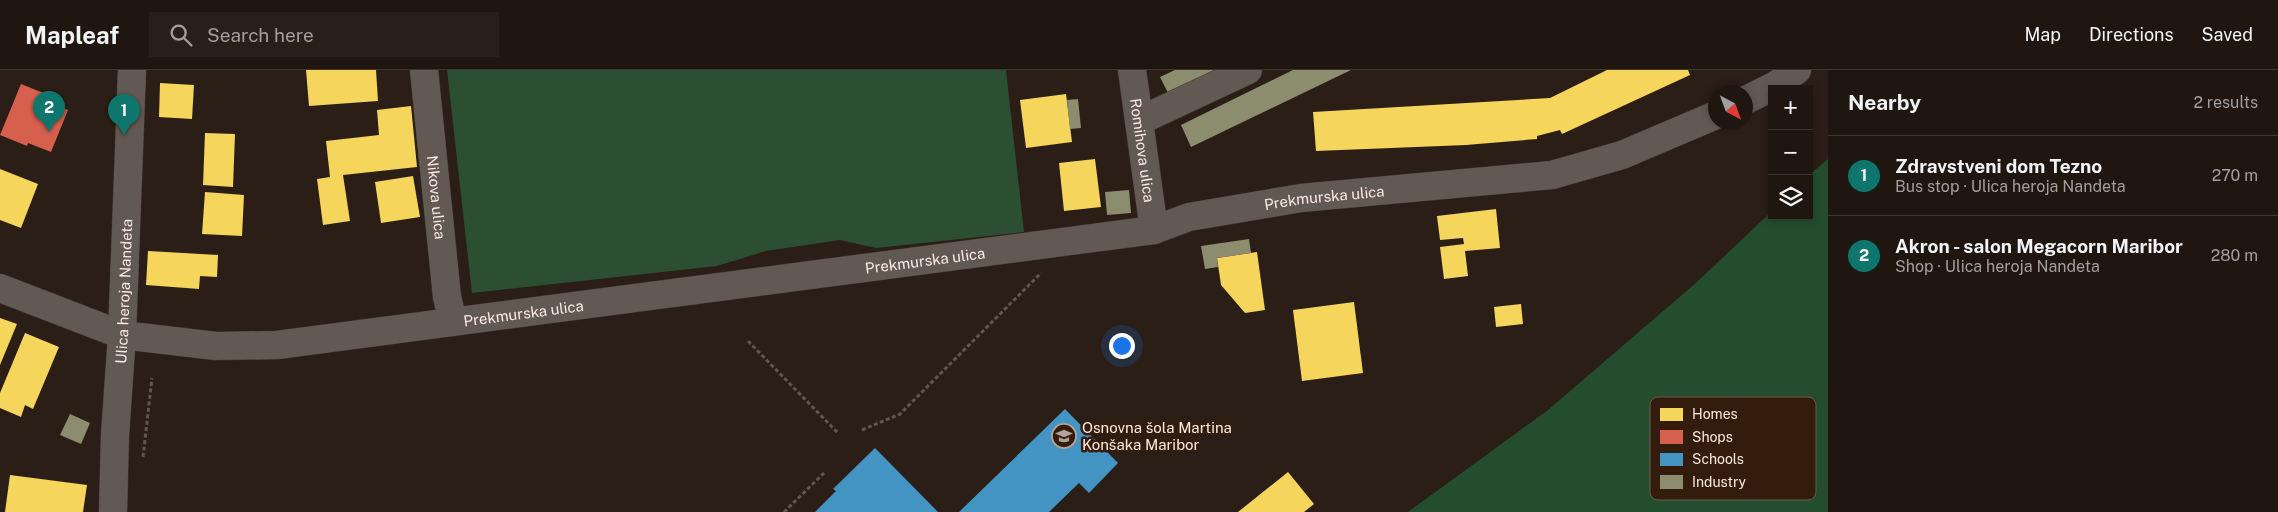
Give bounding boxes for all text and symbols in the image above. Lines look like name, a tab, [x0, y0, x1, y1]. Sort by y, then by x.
search box	[149, 12, 499, 57]
text: Mapleaf	[25, 21, 119, 49]
icon: search	[167, 21, 195, 49]
text: Search here	[207, 24, 314, 46]
text: Map	[2024, 24, 2061, 45]
text: Directions	[2089, 24, 2174, 45]
text: Saved	[2202, 24, 2253, 45]
north arrow	[1708, 85, 1753, 130]
map controls	[1768, 85, 1813, 220]
button: +	[1768, 85, 1813, 130]
text: Nearby	[1848, 90, 1921, 115]
pin: 2	[33, 91, 65, 132]
text: 2 results	[2193, 93, 2258, 112]
pin: 1	[108, 94, 140, 135]
street label: Romihova ulica	[1127, 97, 1159, 203]
button: −	[1768, 130, 1813, 175]
street label: Nikova ulica	[424, 155, 450, 240]
text: Zdravstveni dom Tezno	[1895, 155, 2102, 177]
text: 1	[1861, 166, 1867, 185]
text: 270 m	[2212, 166, 2258, 185]
button: layers	[1768, 175, 1813, 220]
text: Bus stop · Ulica heroja Nandeta	[1895, 177, 2126, 196]
street label: Prekmurska ulica	[1263, 182, 1385, 213]
street label: Ulica heroja Nandeta	[111, 218, 135, 365]
text: Akron - salon Megacorn Maribor	[1895, 235, 2183, 257]
street label: Prekmurska ulica	[864, 244, 986, 276]
text: 2	[1859, 246, 1869, 265]
text: 280 m	[2211, 246, 2258, 265]
text: Shop · Ulica heroja Nandeta	[1895, 257, 2100, 276]
street label: Prekmurska ulica	[462, 296, 585, 329]
your location	[1109, 333, 1135, 359]
legend	[1650, 397, 1816, 500]
text: Homes	[1692, 406, 1738, 422]
place label: Osnovna šola Martina Konšaka Maribor	[1082, 419, 1232, 453]
school or university icon: Osnovna šola Martina Konšaka Maribor	[1051, 423, 1077, 449]
text: Shops	[1692, 429, 1733, 445]
text: Schools	[1692, 451, 1744, 467]
text: Industry	[1692, 474, 1747, 490]

